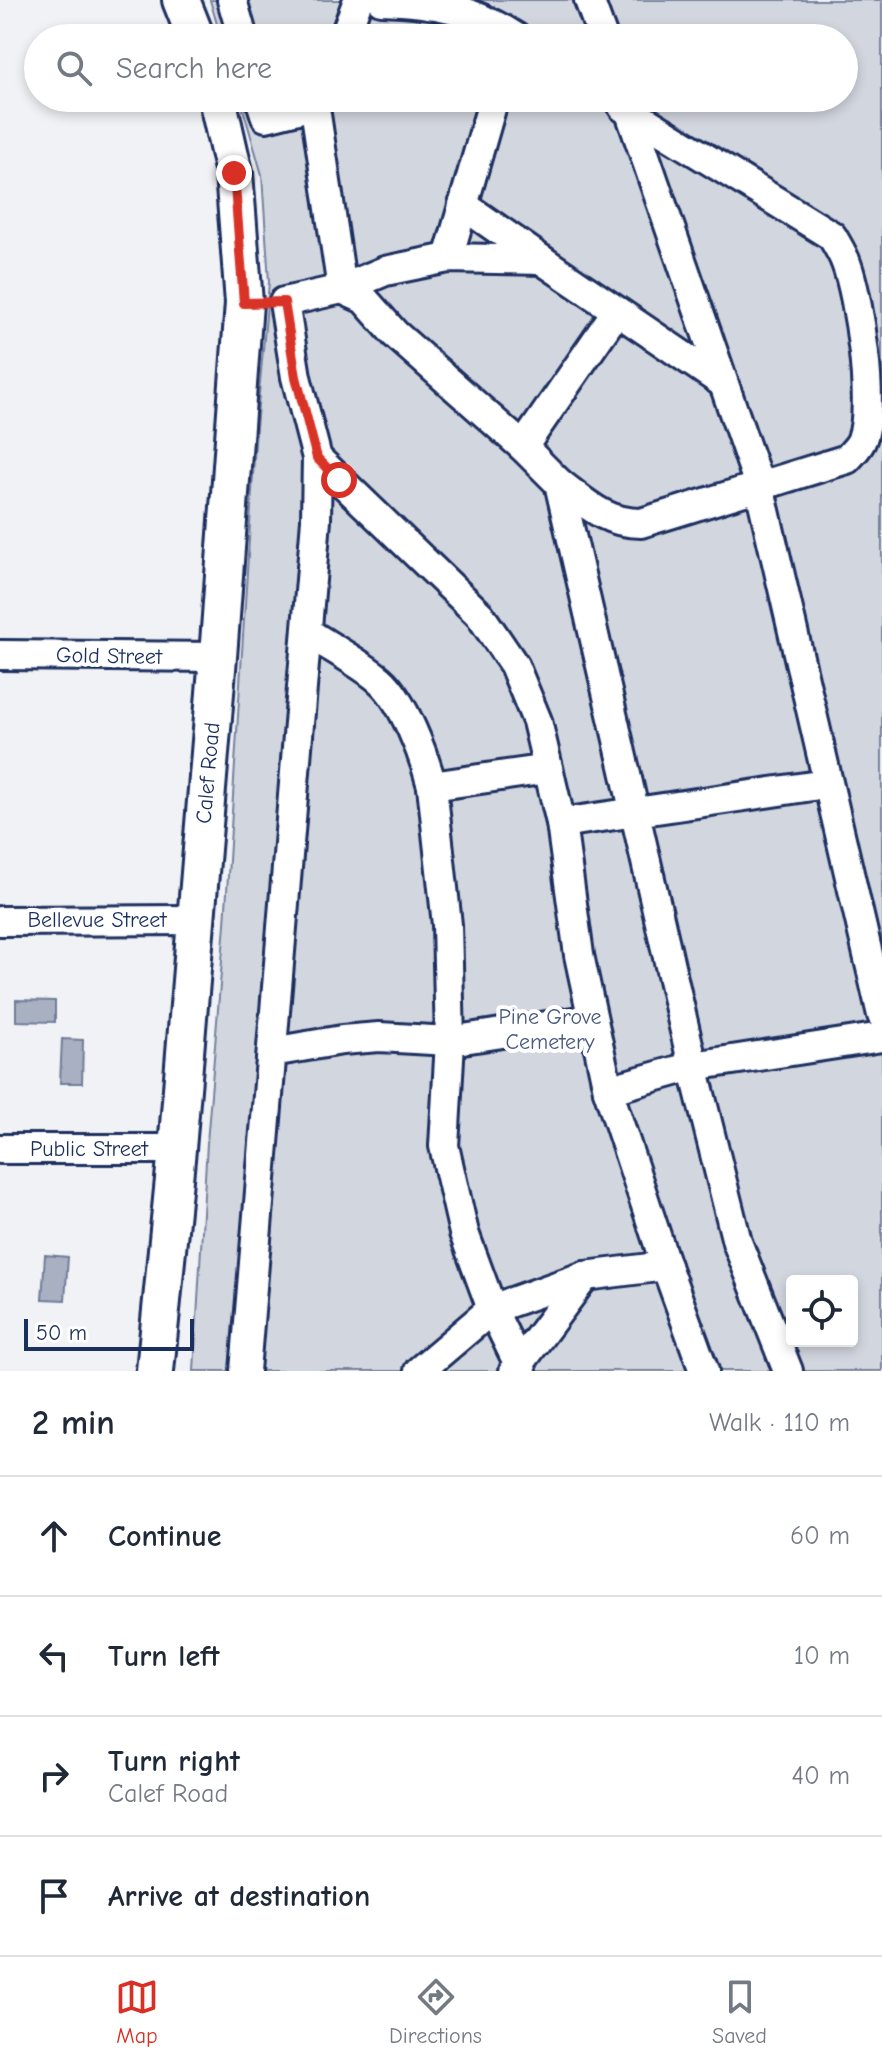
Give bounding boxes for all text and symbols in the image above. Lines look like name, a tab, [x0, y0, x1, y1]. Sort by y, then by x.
search box	[24, 24, 858, 112]
icon: search	[52, 46, 96, 90]
text: Search here	[116, 51, 272, 86]
route end	[216, 155, 252, 191]
route start	[321, 462, 357, 498]
street label: Gold Street	[56, 642, 163, 670]
street label: Calef Road	[191, 721, 225, 825]
street label: Bellevue Street	[27, 907, 167, 933]
park label: Pine Grove Cemetery	[498, 1004, 602, 1055]
street label: Public Street	[30, 1136, 149, 1162]
map controls	[786, 1275, 858, 1347]
button: locate	[786, 1275, 858, 1347]
scale bar	[24, 1315, 194, 1351]
text: 50 m	[36, 1320, 87, 1346]
text: 2 min	[32, 1403, 115, 1443]
text: Walk · 110 m	[709, 1408, 850, 1438]
icon: ahead	[32, 1514, 76, 1558]
text: Continue	[108, 1519, 222, 1554]
text: 60 m	[790, 1521, 850, 1551]
icon: left	[32, 1634, 76, 1678]
text: Turn left	[108, 1639, 220, 1674]
text: 10 m	[794, 1641, 850, 1671]
text: Turn right	[108, 1744, 240, 1779]
icon: right	[32, 1754, 76, 1798]
text: 40 m	[791, 1761, 850, 1791]
text: Calef Road	[108, 1779, 228, 1809]
icon: arrive	[32, 1874, 76, 1918]
text: Arrive at destination	[108, 1879, 370, 1914]
tab: Map	[115, 1975, 159, 2049]
tab: Directions	[389, 1975, 482, 2049]
tab: Saved	[712, 1975, 767, 2049]

